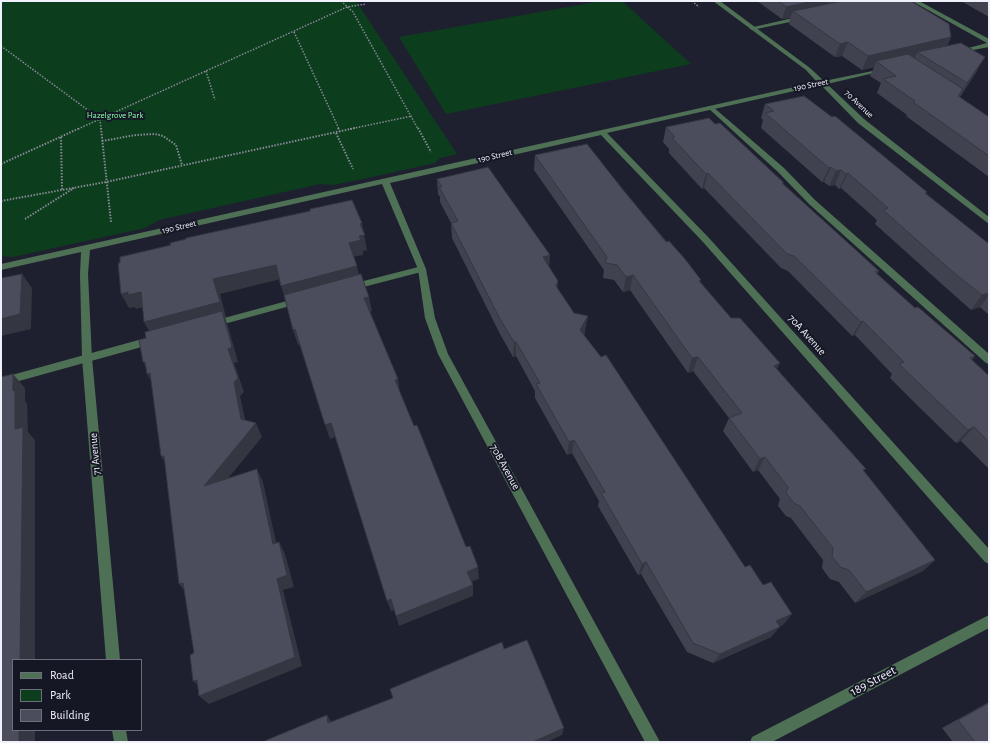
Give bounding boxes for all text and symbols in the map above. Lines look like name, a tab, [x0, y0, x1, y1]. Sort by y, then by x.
street label: 190 Street	[793, 76, 829, 94]
street label: 70 Avenue	[842, 88, 876, 120]
park label: Hazelgrove Park	[87, 110, 143, 120]
street label: 190 Street	[477, 147, 513, 165]
street label: 190 Street	[161, 218, 197, 236]
street label: 70A Avenue	[785, 312, 829, 358]
street label: 71 Avenue	[87, 432, 103, 476]
street label: 70B Avenue	[487, 442, 523, 492]
legend	[12, 659, 142, 731]
street label: 189 Street	[847, 662, 899, 700]
text: Road	[50, 669, 74, 681]
text: Park	[50, 689, 71, 701]
text: Building	[50, 709, 90, 721]

